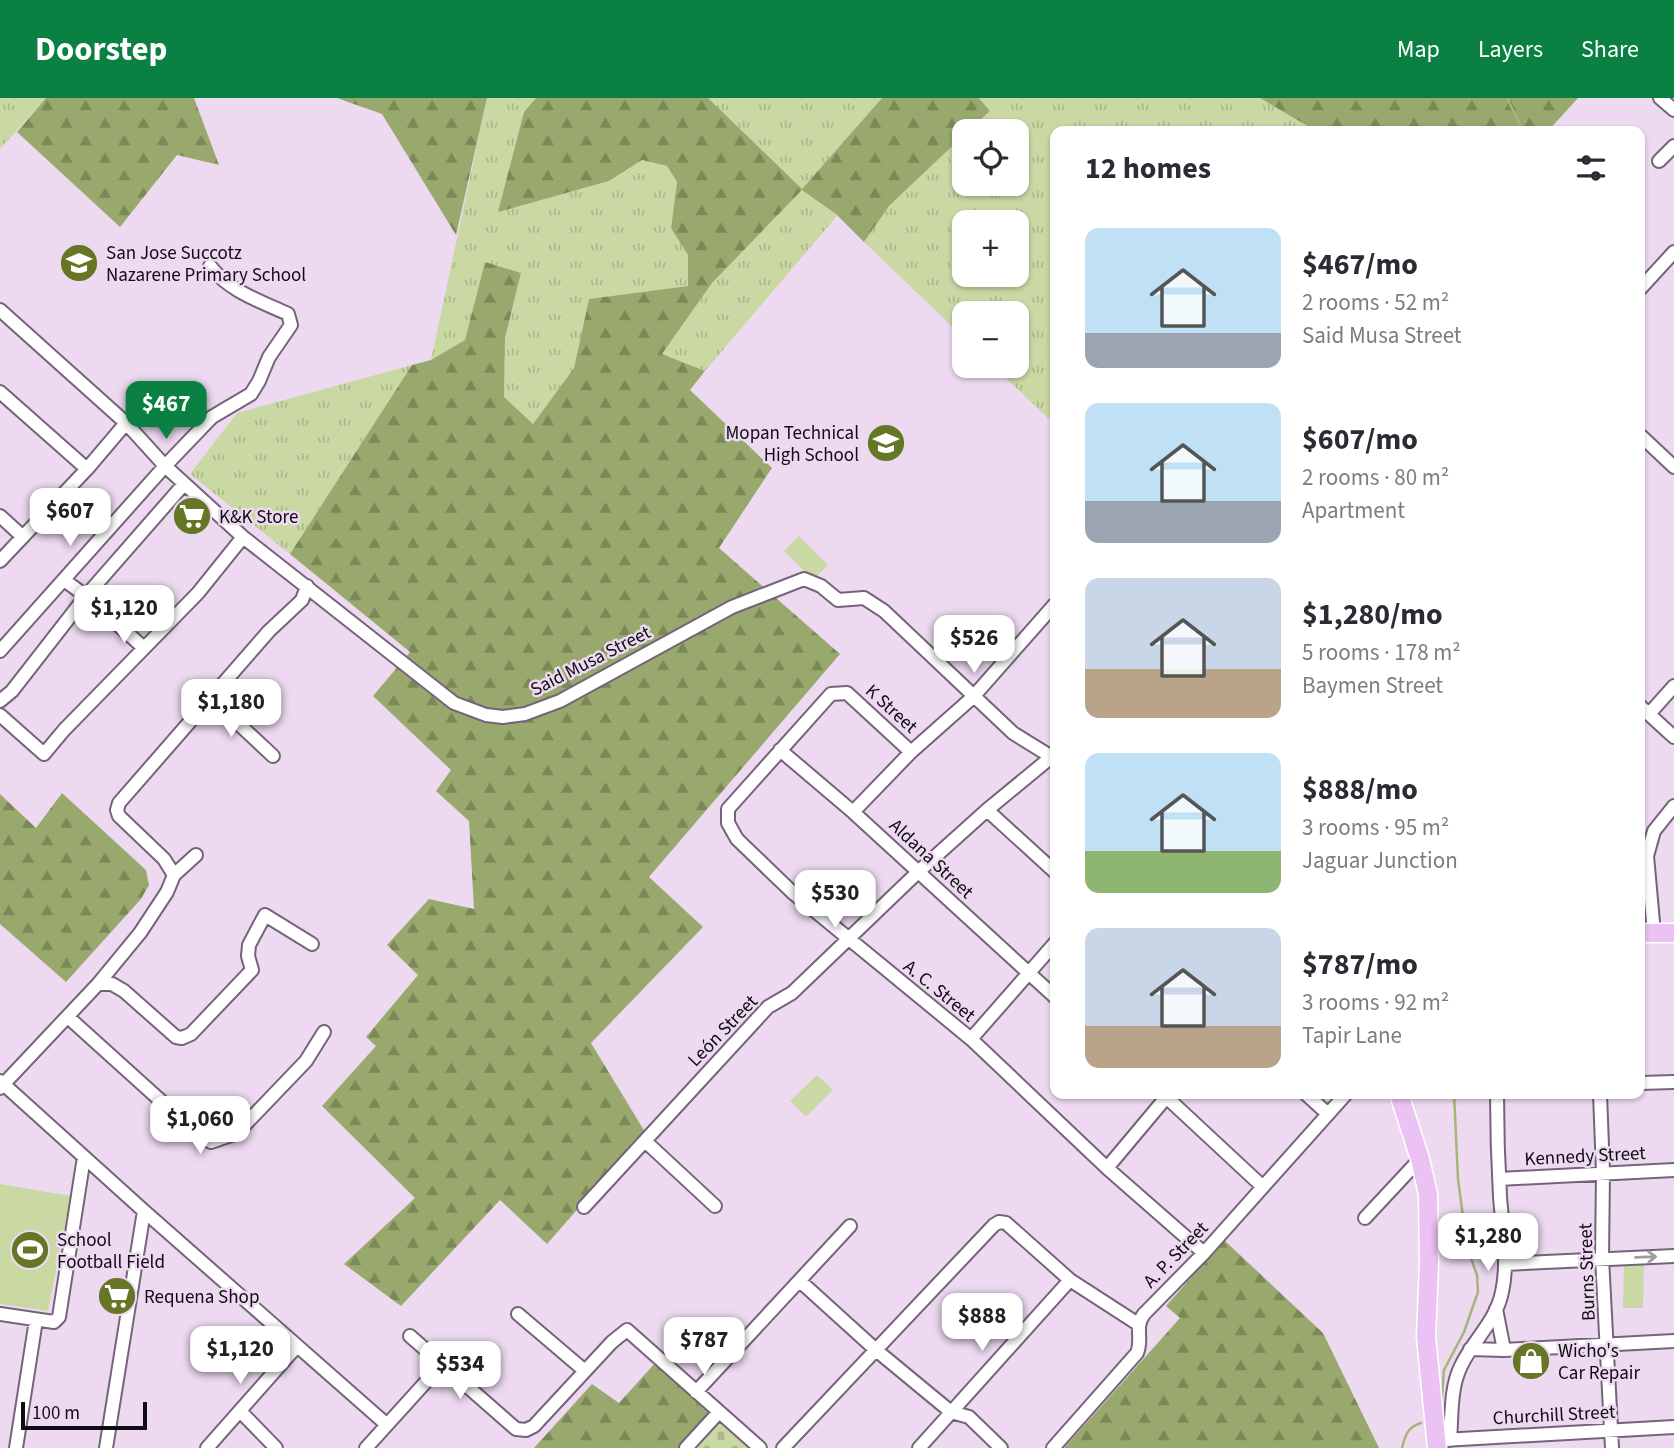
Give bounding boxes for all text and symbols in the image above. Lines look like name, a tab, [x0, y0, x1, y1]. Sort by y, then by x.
text: Doorstep	[35, 26, 167, 73]
text: Map	[1397, 32, 1440, 67]
text: Layers	[1478, 32, 1543, 67]
text: Share	[1581, 32, 1639, 67]
map controls	[952, 119, 1029, 378]
button: locate	[952, 119, 1029, 196]
text: 12 homes	[1085, 147, 1211, 190]
icon: filters	[1572, 149, 1610, 187]
button: +	[952, 210, 1029, 287]
place label: San Jose Succotz Nazarene Primary School	[106, 240, 306, 289]
school or university icon: San Jose Succotz Nazarene Primary School	[58, 242, 100, 284]
text: $467/mo	[1302, 243, 1418, 286]
icon: home	[1141, 256, 1225, 340]
text: 2 rooms · 52 m²	[1302, 286, 1449, 319]
button: −	[952, 301, 1029, 378]
text: Said Musa Street	[1302, 319, 1462, 352]
pin: $467	[125, 382, 207, 441]
text: $467	[142, 387, 190, 420]
text: $607/mo	[1302, 418, 1418, 461]
place label: Mopan Technical High School	[726, 420, 859, 469]
school or university icon: Mopan Technical High School	[865, 422, 907, 464]
icon: home	[1141, 431, 1225, 515]
text: 2 rooms · 80 m²	[1302, 461, 1449, 494]
pin: $607	[29, 489, 111, 548]
text: $607	[46, 494, 94, 527]
text: Apartment	[1302, 494, 1405, 527]
supermarket icon: K&K Store	[171, 495, 213, 537]
place label: K&K Store	[219, 504, 298, 531]
pin: $1,120	[67, 586, 181, 645]
text: $1,120	[90, 591, 158, 624]
text: $1,280/mo	[1302, 593, 1443, 636]
icon: home	[1141, 606, 1225, 690]
pin: $526	[933, 616, 1015, 675]
street label: Said Musa Street	[526, 619, 656, 703]
text: $526	[950, 621, 998, 654]
text: 5 rooms · 178 m²	[1302, 636, 1461, 669]
text: Baymen Street	[1302, 669, 1443, 702]
street label: K Street	[859, 678, 924, 740]
pin: $1,180	[174, 680, 288, 739]
text: $1,180	[197, 685, 265, 718]
text: $888/mo	[1302, 768, 1418, 811]
icon: home	[1141, 781, 1225, 865]
text: 3 rooms · 95 m²	[1302, 811, 1449, 844]
street label: Aldana Street	[883, 813, 980, 906]
text: Jaguar Junction	[1302, 844, 1458, 877]
pin: $530	[794, 870, 876, 930]
text: $530	[811, 876, 859, 909]
text: $787/mo	[1302, 943, 1418, 986]
street label: A. C. Street	[897, 954, 981, 1029]
icon: home	[1141, 956, 1225, 1040]
text: 3 rooms · 92 m²	[1302, 986, 1449, 1019]
street label: León Street	[682, 989, 765, 1073]
text: Tapir Lane	[1302, 1019, 1402, 1052]
pin: $1,060	[143, 1096, 257, 1156]
text: $1,060	[166, 1102, 234, 1135]
street label: Kennedy Street	[1524, 1140, 1647, 1173]
pin: $1,280	[1431, 1214, 1545, 1273]
street label: A. P. Street	[1137, 1215, 1215, 1294]
text: $1,280	[1454, 1219, 1522, 1252]
street label: Burns Street	[1572, 1222, 1603, 1321]
place label: School Football Field	[57, 1227, 165, 1276]
sports icon: School Football Field	[9, 1229, 51, 1271]
one-way arrow	[1634, 1250, 1657, 1263]
supermarket icon: Requena Shop	[96, 1275, 138, 1317]
place label: Requena Shop	[144, 1284, 259, 1311]
pin: $888	[941, 1294, 1023, 1353]
text: $888	[958, 1299, 1006, 1332]
pin: $787	[663, 1318, 745, 1377]
text: $787	[680, 1323, 728, 1356]
pin: $1,120	[183, 1326, 297, 1386]
text: $1,120	[206, 1332, 274, 1365]
place label: Wicho's Car Repair	[1558, 1338, 1640, 1387]
shop icon: Wicho's Car Repair	[1510, 1340, 1552, 1382]
pin: $534	[419, 1342, 501, 1401]
text: $534	[436, 1347, 484, 1380]
scale bar	[21, 1399, 147, 1431]
street label: Churchill Street	[1492, 1399, 1617, 1432]
text: 100 m	[32, 1400, 80, 1427]

